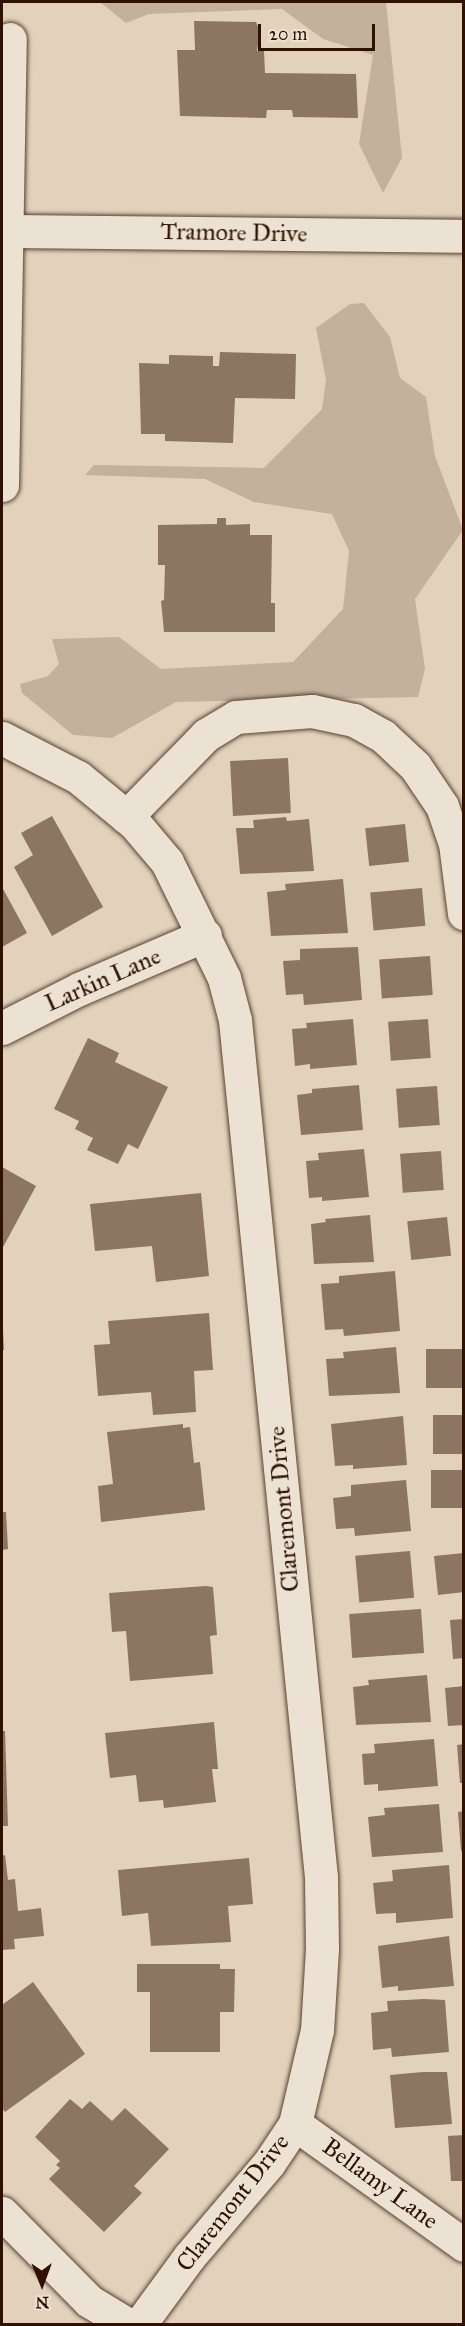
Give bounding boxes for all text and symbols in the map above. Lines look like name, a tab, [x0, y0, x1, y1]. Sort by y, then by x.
scale bar	[261, 12, 378, 50]
text: 20 m	[269, 23, 307, 45]
street label: Tramore Drive	[160, 217, 308, 249]
street label: Larkin Lane	[41, 942, 165, 1018]
street label: Claremont Drive	[262, 1425, 306, 1593]
street label: Claremont Drive	[170, 2129, 296, 2277]
street label: Bellamy Lane	[317, 2132, 443, 2236]
north arrow	[12, 2254, 72, 2314]
text: N	[35, 2293, 49, 2312]

